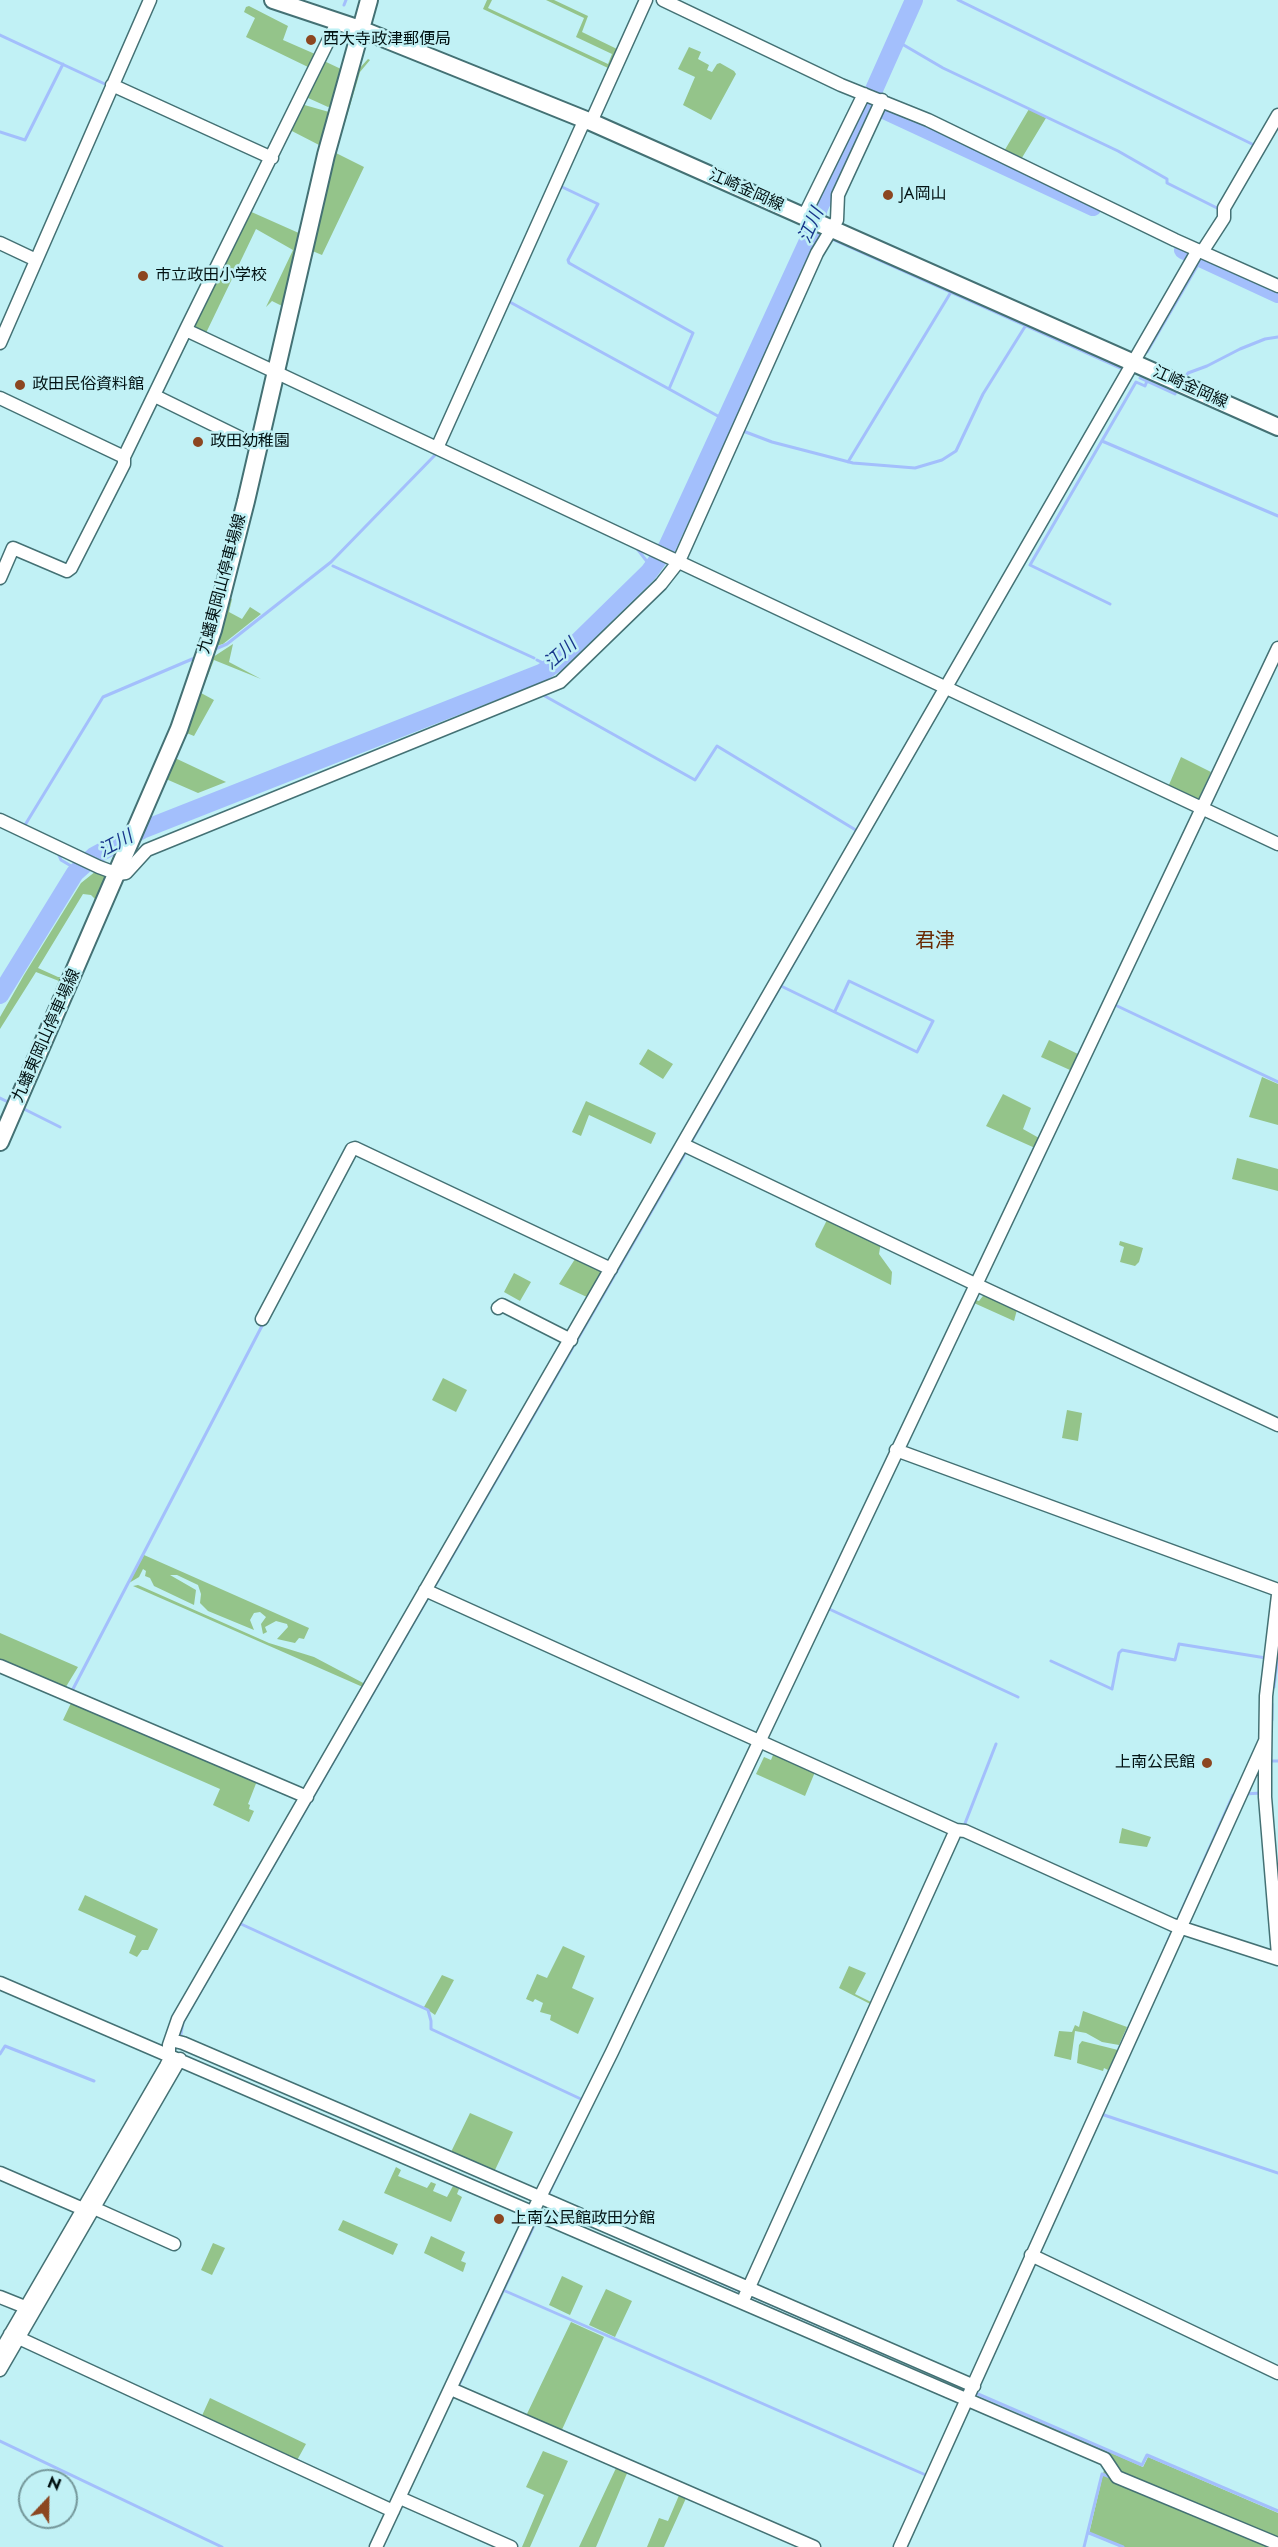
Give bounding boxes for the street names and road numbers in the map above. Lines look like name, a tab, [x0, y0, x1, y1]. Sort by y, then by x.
street label: 江崎金岡線	[706, 166, 786, 216]
street label: 江崎金岡線	[1150, 363, 1230, 413]
street label: 九蟠東岡山停車場線	[195, 512, 251, 656]
street label: 九蟠東岡山停車場線	[9, 966, 85, 1106]

